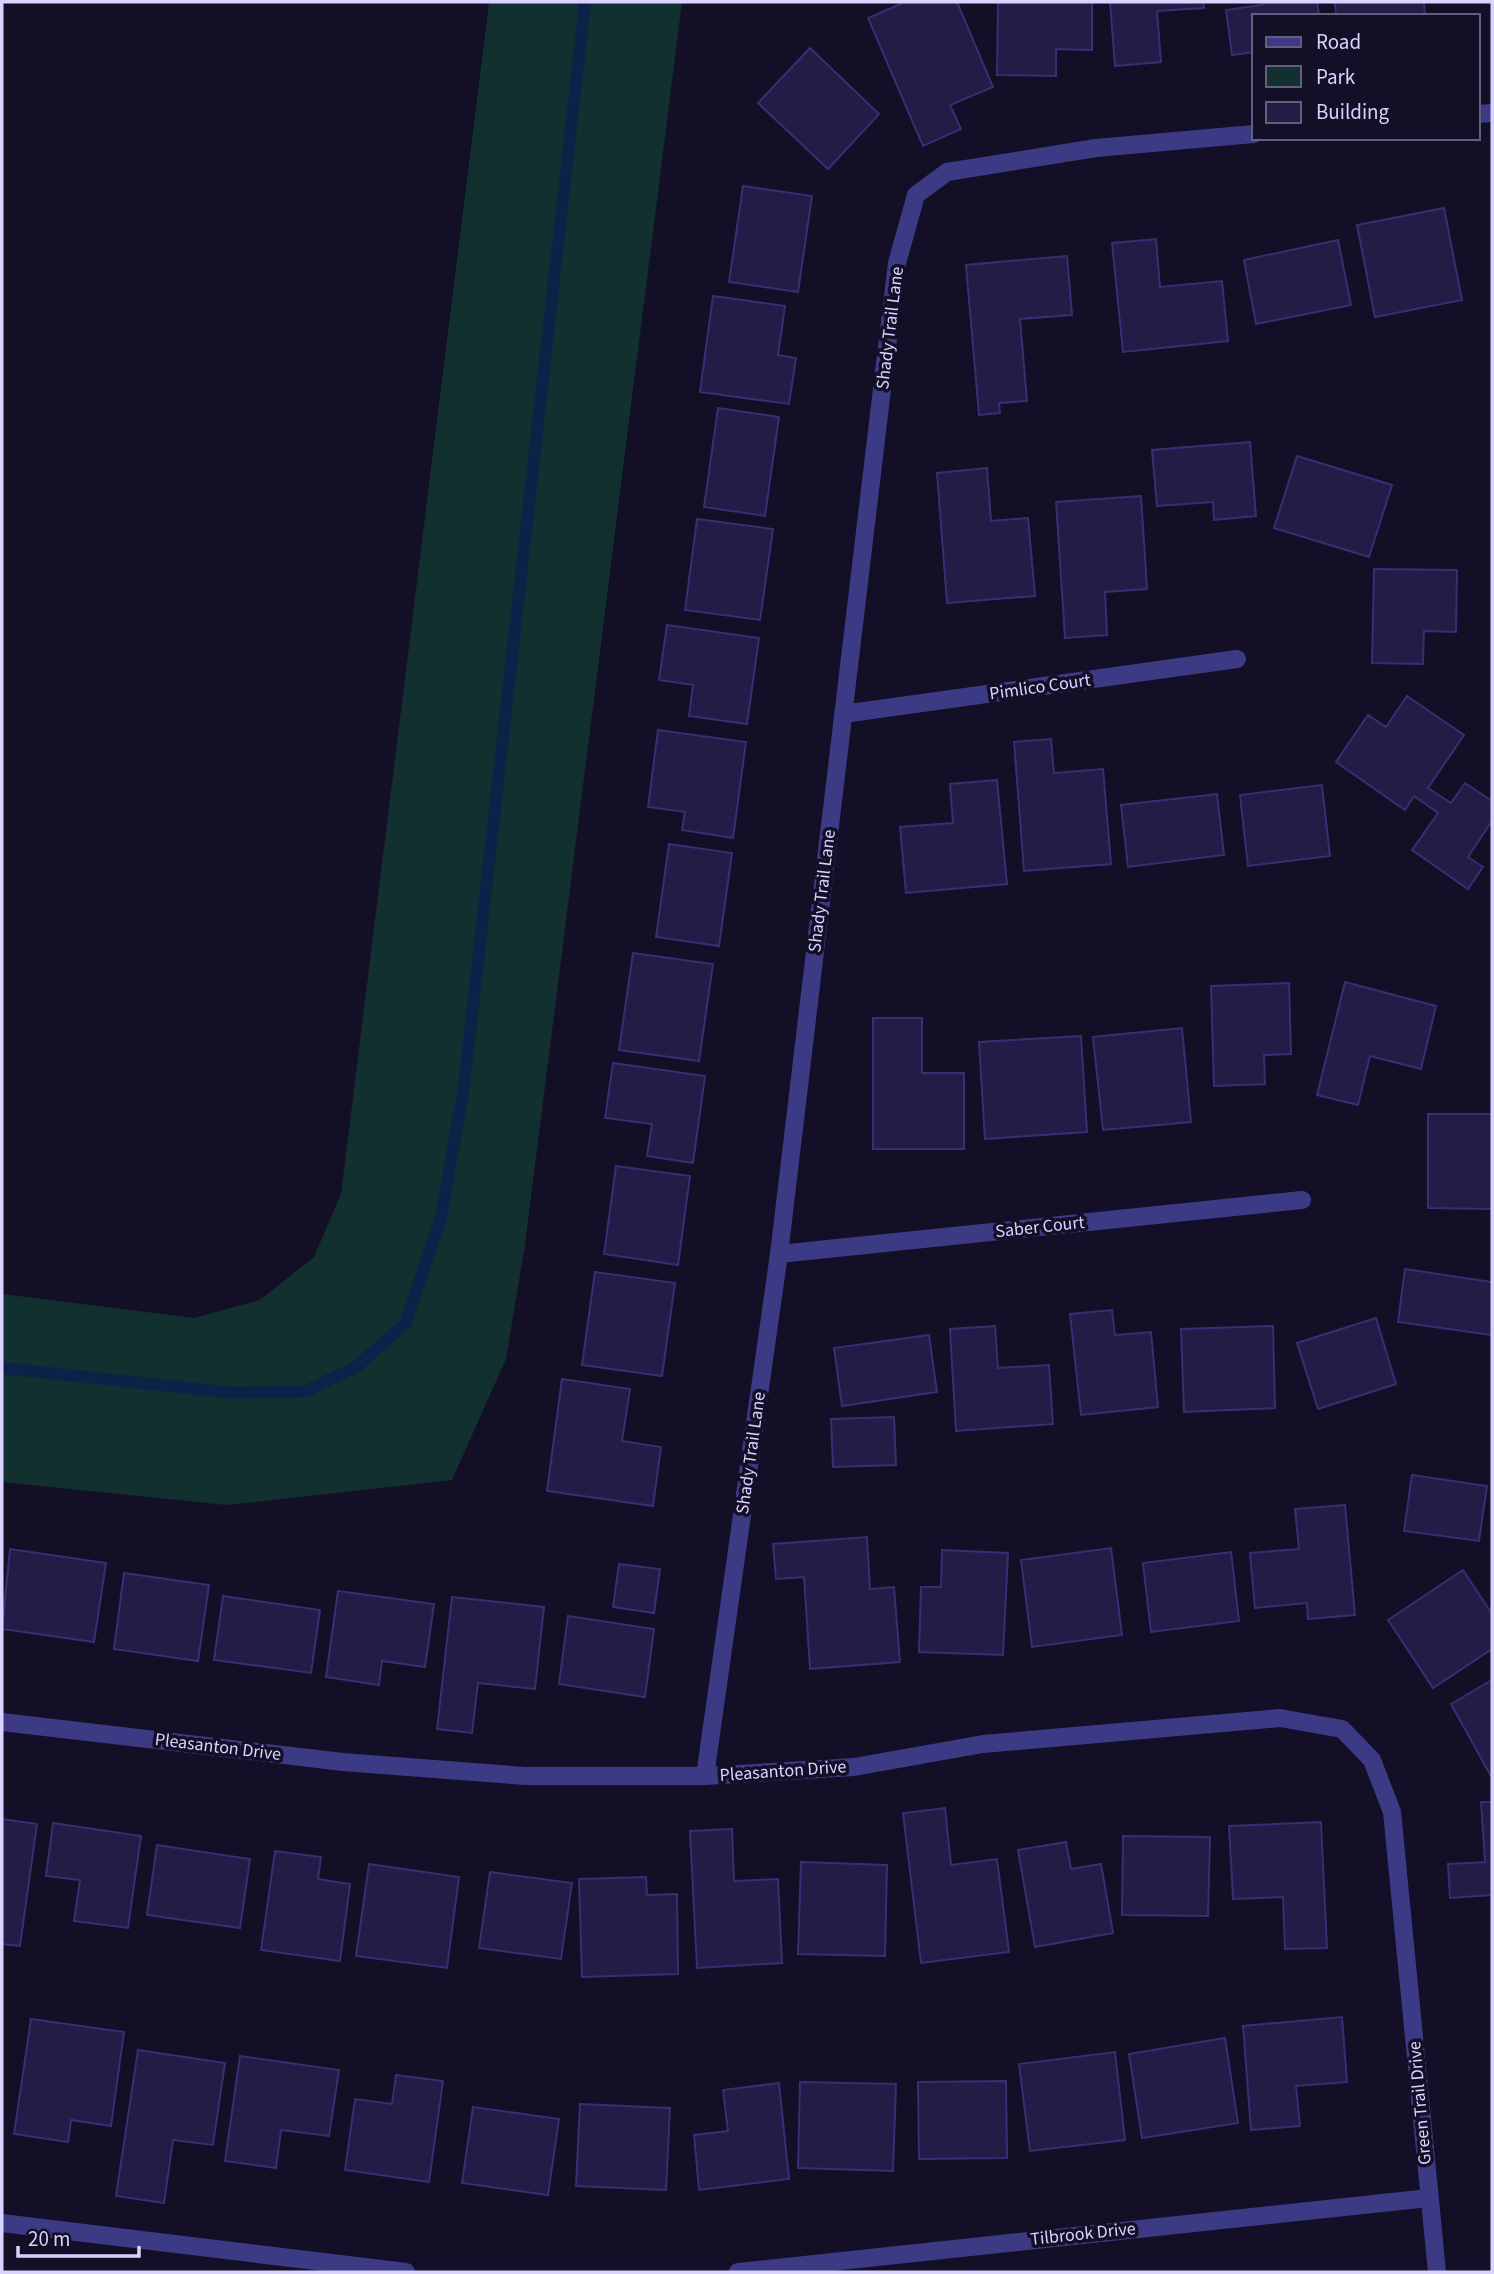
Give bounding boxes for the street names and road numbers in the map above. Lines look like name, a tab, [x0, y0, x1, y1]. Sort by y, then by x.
street label: Shady Trail Lane	[870, 265, 910, 391]
street label: Pimlico Court	[988, 668, 1092, 706]
street label: Shady Trail Lane	[802, 828, 842, 954]
street label: Saber Court	[994, 1210, 1086, 1244]
street label: Shady Trail Lane	[730, 1390, 772, 1516]
street label: Pleasanton Drive	[153, 1727, 283, 1767]
street label: Pleasanton Drive	[719, 1754, 847, 1788]
street label: Green Trail Drive	[1402, 2040, 1438, 2166]
street label: Tilbrook Drive	[1029, 2216, 1137, 2252]

